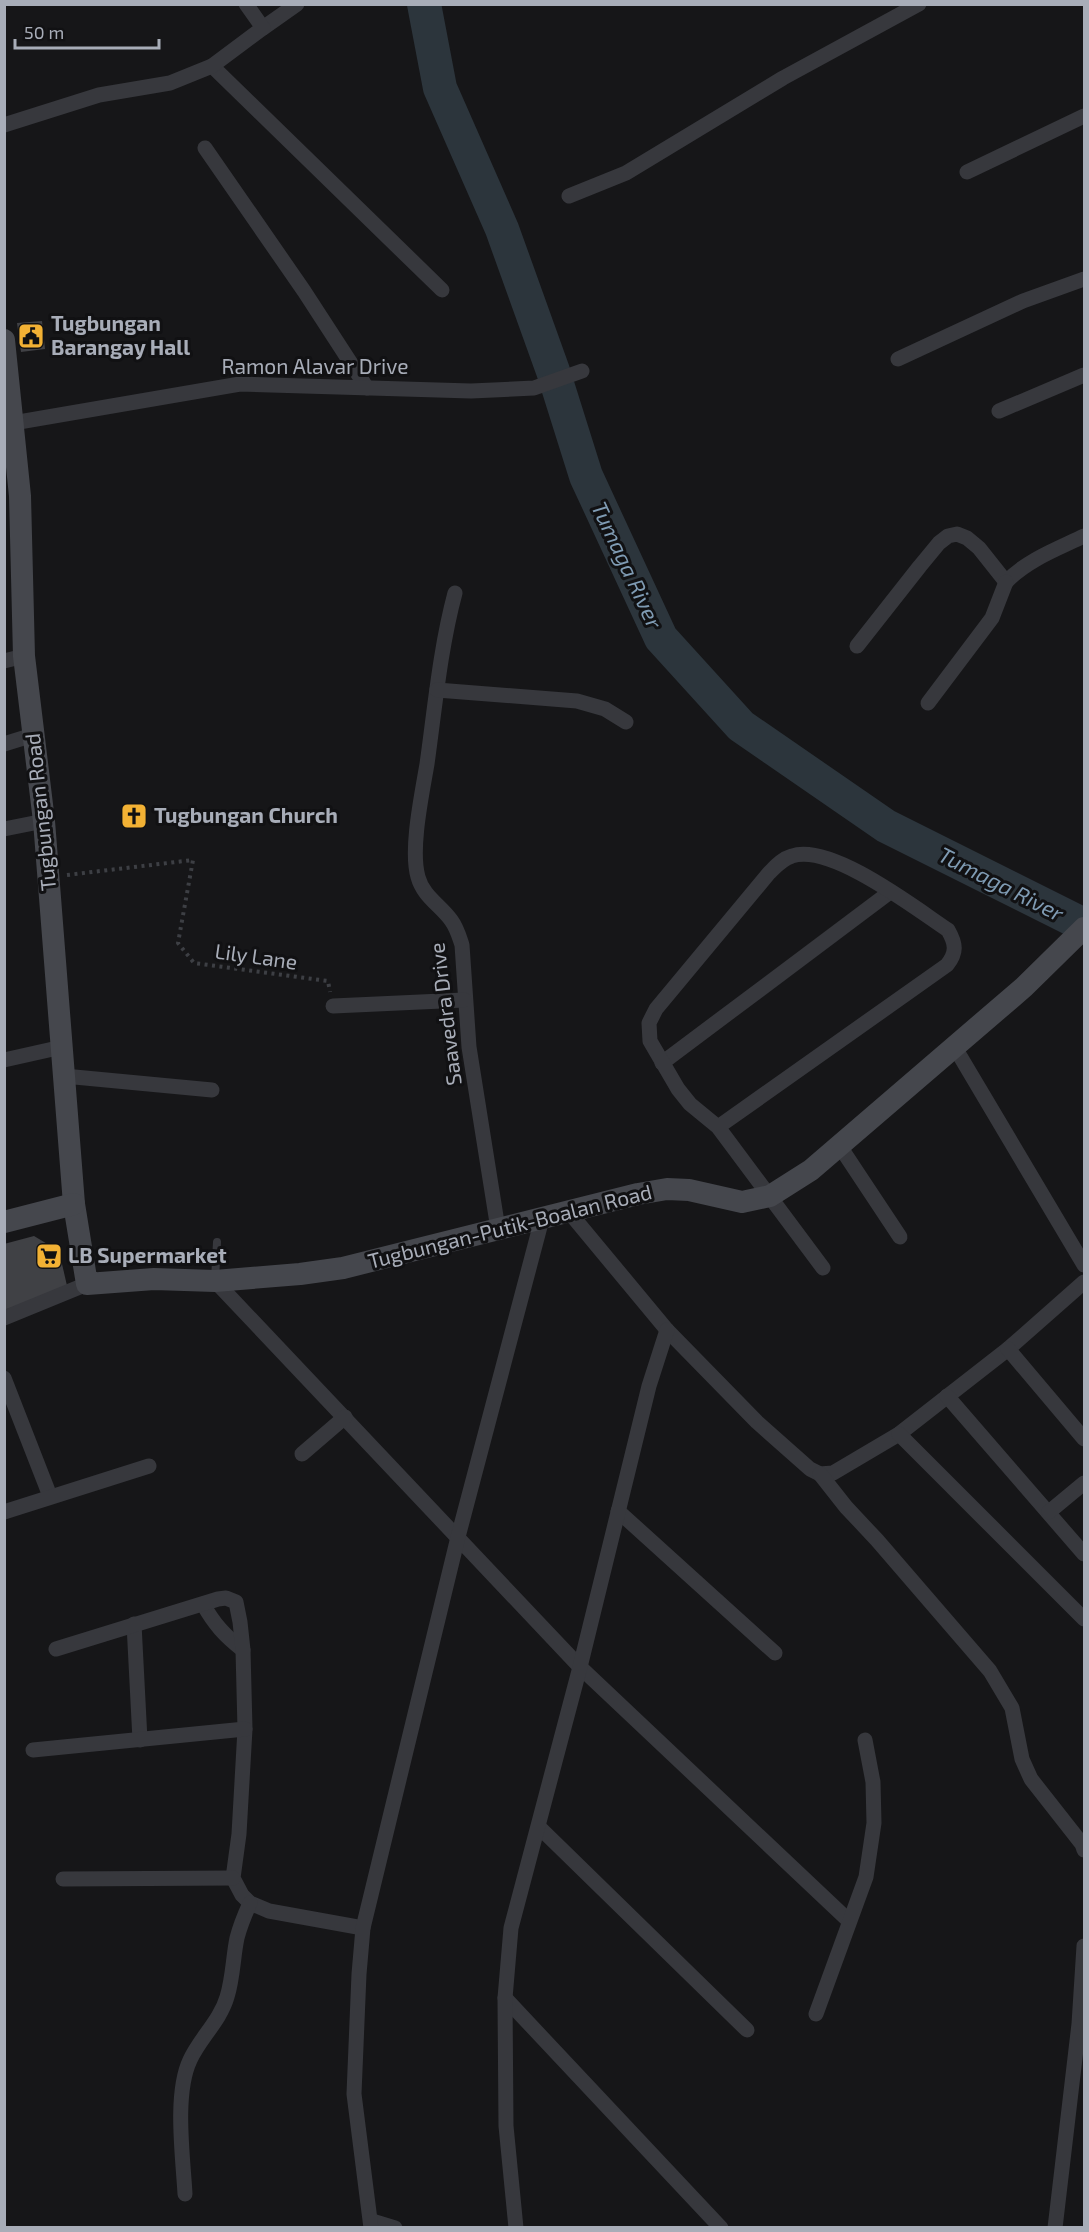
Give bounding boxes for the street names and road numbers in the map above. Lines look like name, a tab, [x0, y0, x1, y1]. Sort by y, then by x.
street label: Ramon Alavar Drive	[221, 353, 409, 378]
street label: Tugbungan Road	[19, 732, 60, 892]
street label: Lily Lane	[213, 937, 299, 974]
street label: Saavedra Drive	[423, 941, 466, 1087]
street label: Tugbungan-Putik-Boalan Road	[365, 1178, 654, 1273]

